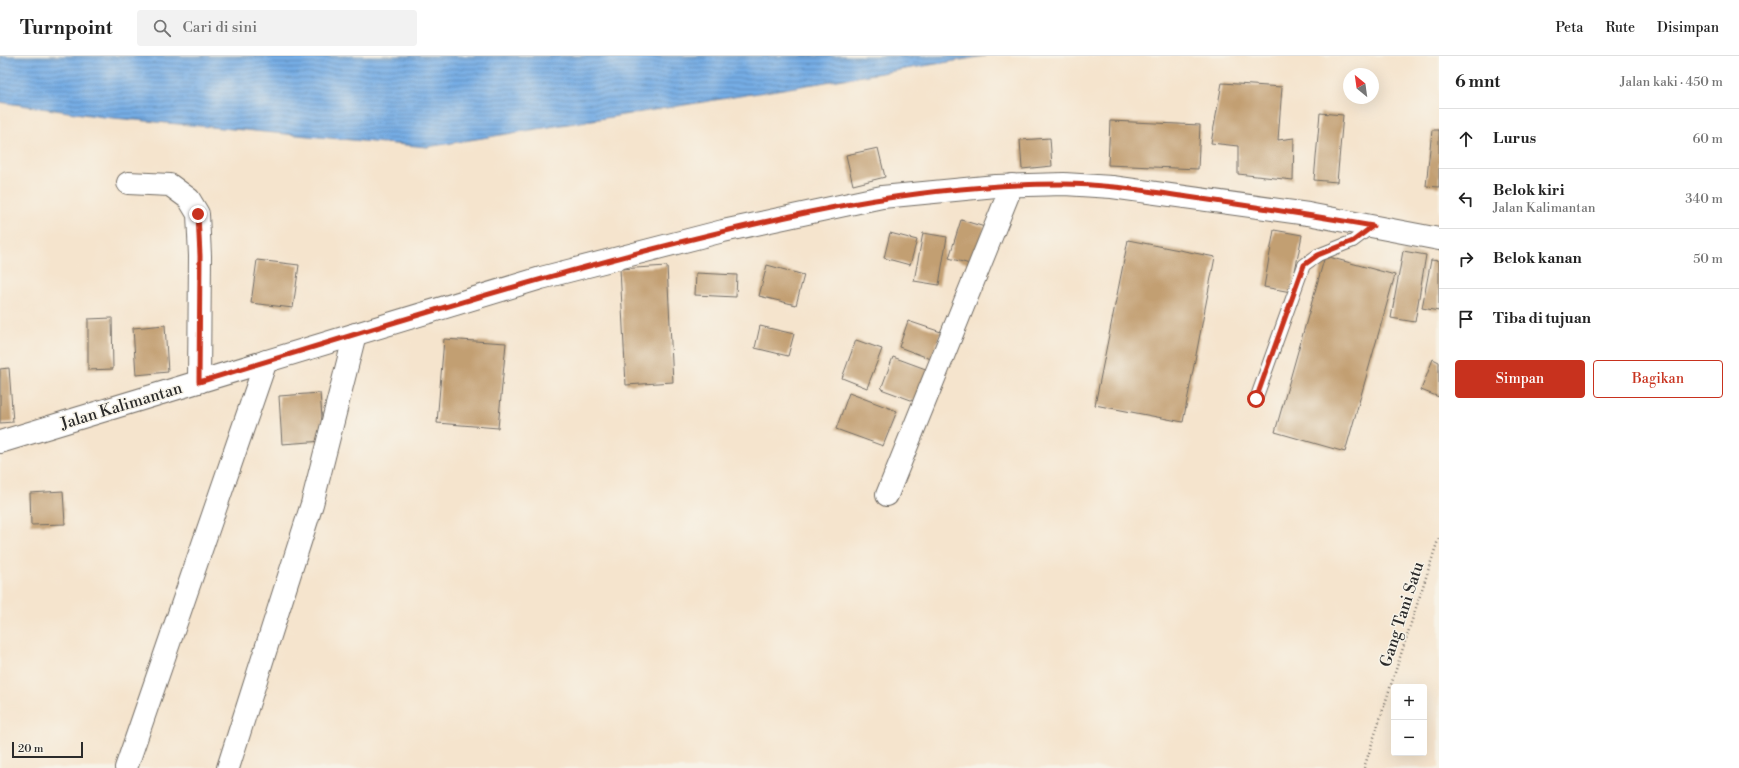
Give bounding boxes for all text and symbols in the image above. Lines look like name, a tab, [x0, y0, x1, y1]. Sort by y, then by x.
search box	[137, 10, 417, 46]
text: Turnpoint	[20, 16, 113, 40]
icon: search	[151, 17, 173, 39]
text: Cari di sini	[183, 18, 257, 37]
text: Peta	[1555, 19, 1583, 37]
text: Rute	[1605, 19, 1635, 37]
text: Disimpan	[1657, 19, 1719, 37]
north arrow	[1343, 68, 1379, 104]
text: 6 mnt	[1455, 71, 1500, 93]
text: Jalan kaki · 450 m	[1620, 74, 1723, 90]
icon: ahead	[1455, 128, 1477, 150]
text: Lurus	[1493, 129, 1536, 148]
text: 60 m	[1692, 131, 1723, 147]
text: Belok kiri	[1493, 181, 1564, 200]
icon: left	[1455, 188, 1477, 210]
text: 340 m	[1685, 191, 1723, 207]
text: Jalan Kalimantan	[1493, 200, 1596, 216]
route end	[189, 205, 207, 223]
icon: right	[1455, 248, 1477, 270]
text: Belok kanan	[1493, 249, 1582, 268]
text: 50 m	[1693, 251, 1723, 267]
icon: arrive	[1455, 308, 1477, 330]
text: Tiba di tujuan	[1493, 309, 1591, 328]
button: Simpan	[1455, 360, 1585, 398]
button: Bagikan	[1593, 360, 1723, 398]
street label: Jalan Kalimantan	[57, 378, 185, 434]
route start	[1247, 390, 1265, 408]
street label: Gang Tani Satu	[1376, 559, 1428, 670]
map controls	[1391, 684, 1427, 756]
button: +	[1391, 684, 1427, 720]
button: −	[1391, 720, 1427, 756]
scale bar	[12, 740, 83, 759]
text: 20 m	[18, 742, 43, 756]

